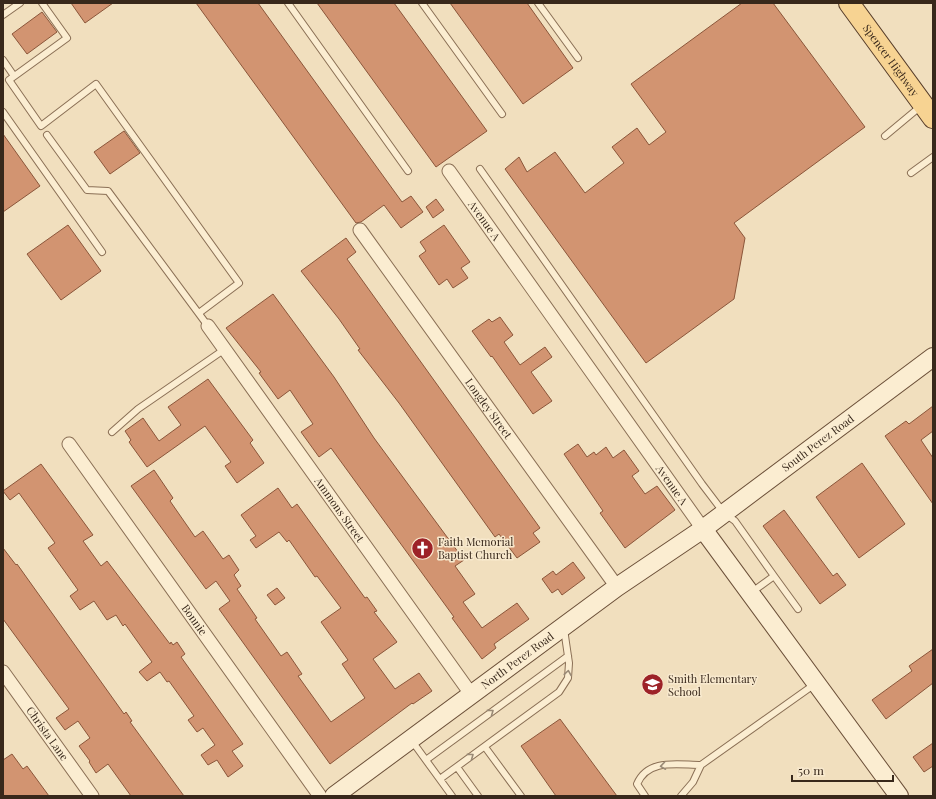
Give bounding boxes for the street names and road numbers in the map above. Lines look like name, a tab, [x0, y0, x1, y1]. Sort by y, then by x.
street label: Spencer Highway	[860, 21, 923, 100]
street label: Avenue A	[465, 197, 504, 243]
street label: Longley Street	[462, 375, 516, 441]
street label: South Perez Road	[778, 410, 857, 475]
street label: Avenue A	[652, 461, 692, 508]
street label: Ammons Street	[311, 473, 368, 545]
street label: Bonnie	[179, 601, 211, 638]
street label: North Perez Road	[478, 628, 557, 692]
street label: Christa Lane	[23, 703, 72, 764]

